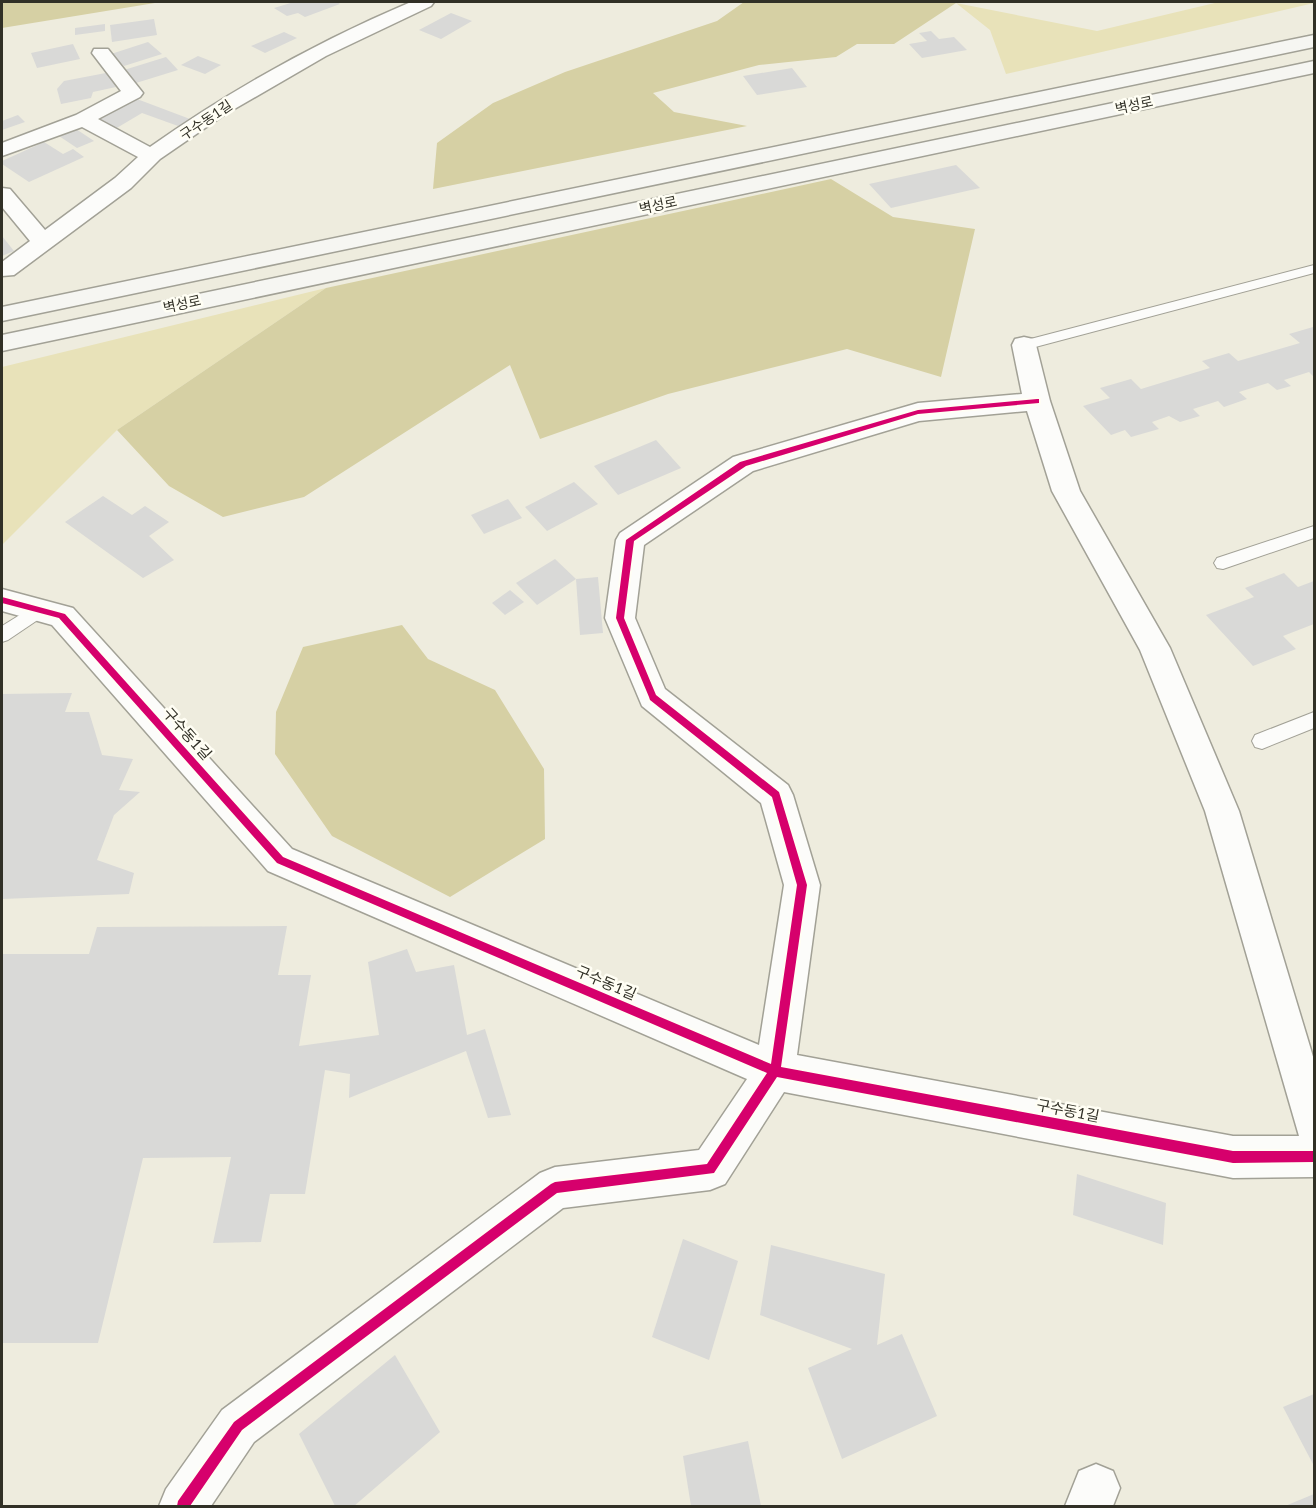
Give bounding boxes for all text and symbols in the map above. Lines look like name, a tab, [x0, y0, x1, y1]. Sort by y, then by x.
street label: 벽성로	[1113, 92, 1155, 117]
street label: 구수동1길	[176, 96, 235, 143]
street label: 벽성로	[637, 192, 679, 217]
street label: 벽성로	[161, 291, 203, 316]
street label: 구수동1길	[160, 704, 216, 763]
street label: 구수동1길	[573, 961, 639, 1003]
street label: 구수동1길	[1035, 1095, 1101, 1125]

